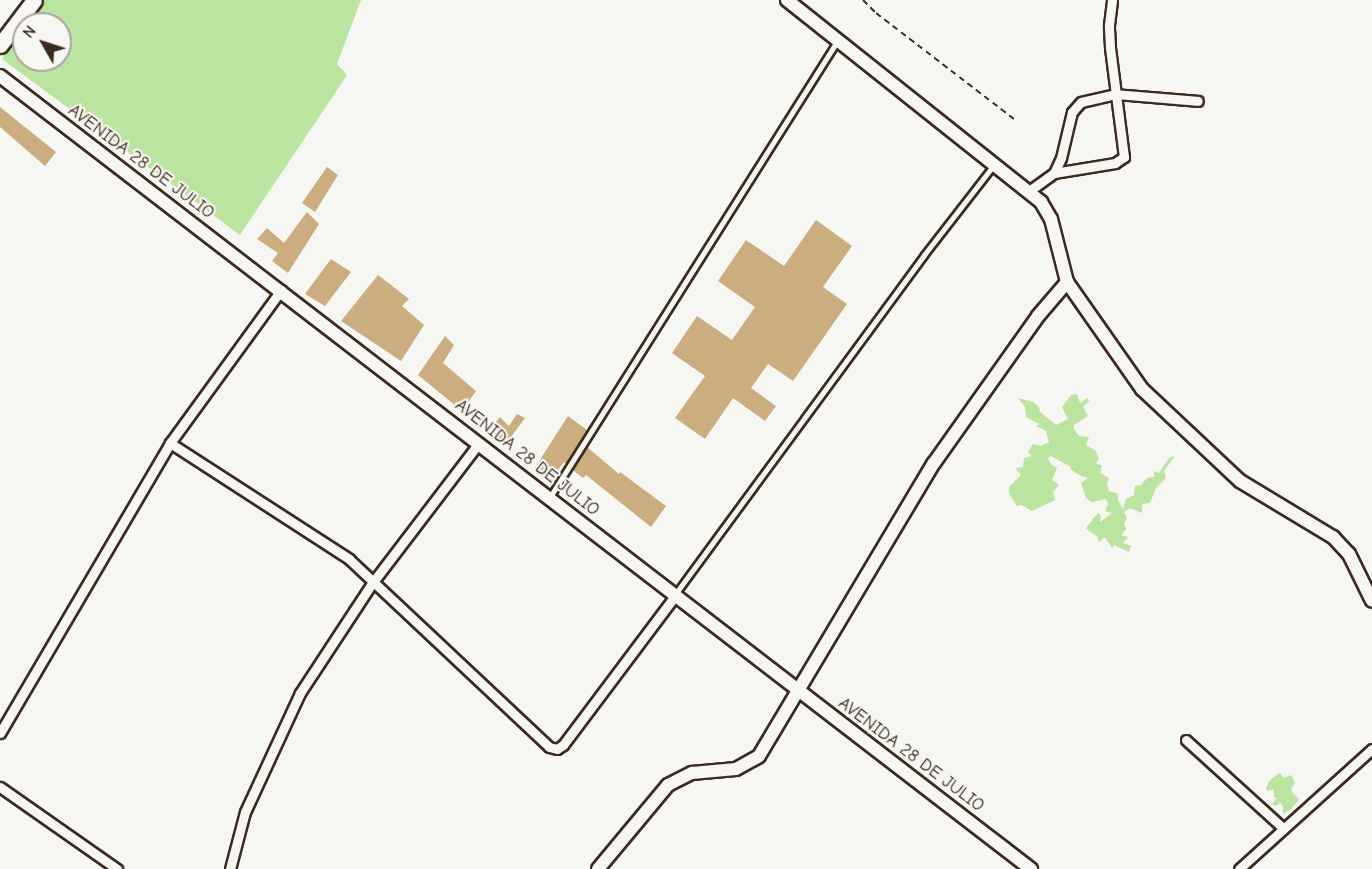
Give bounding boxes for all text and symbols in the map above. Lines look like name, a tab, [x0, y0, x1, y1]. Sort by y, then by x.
north arrow	[12, 12, 72, 72]
text: N	[19, 22, 40, 42]
street label: AVENIDA 28 DE JULIO	[64, 100, 218, 224]
street label: AVENIDA 28 DE JULIO	[450, 395, 604, 521]
street label: AVENIDA 28 DE JULIO	[834, 693, 988, 817]

